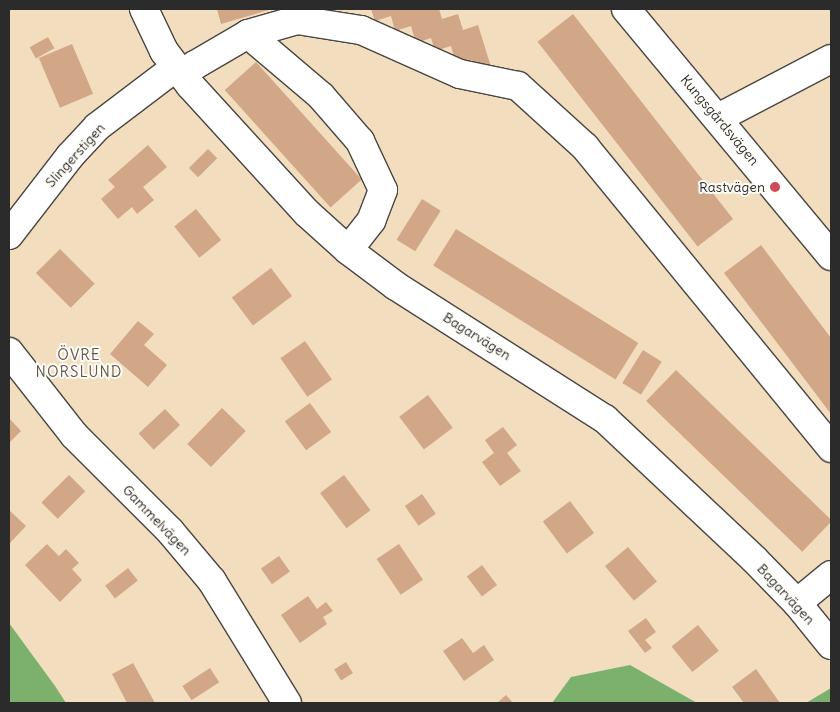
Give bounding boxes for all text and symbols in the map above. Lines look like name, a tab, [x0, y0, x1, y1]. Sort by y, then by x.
street label: Kungsgårdsvägen	[677, 71, 763, 169]
street label: Slingerstigen	[42, 119, 108, 191]
place label: Rastvägen	[699, 179, 765, 195]
marker: Rastvägen	[769, 181, 781, 193]
street label: Bagarvägen	[440, 309, 514, 363]
district label: ÖVRE NORSLUND	[35, 345, 123, 380]
street label: Gammelvägen	[119, 481, 195, 559]
street label: Bagarvägen	[754, 560, 818, 628]

